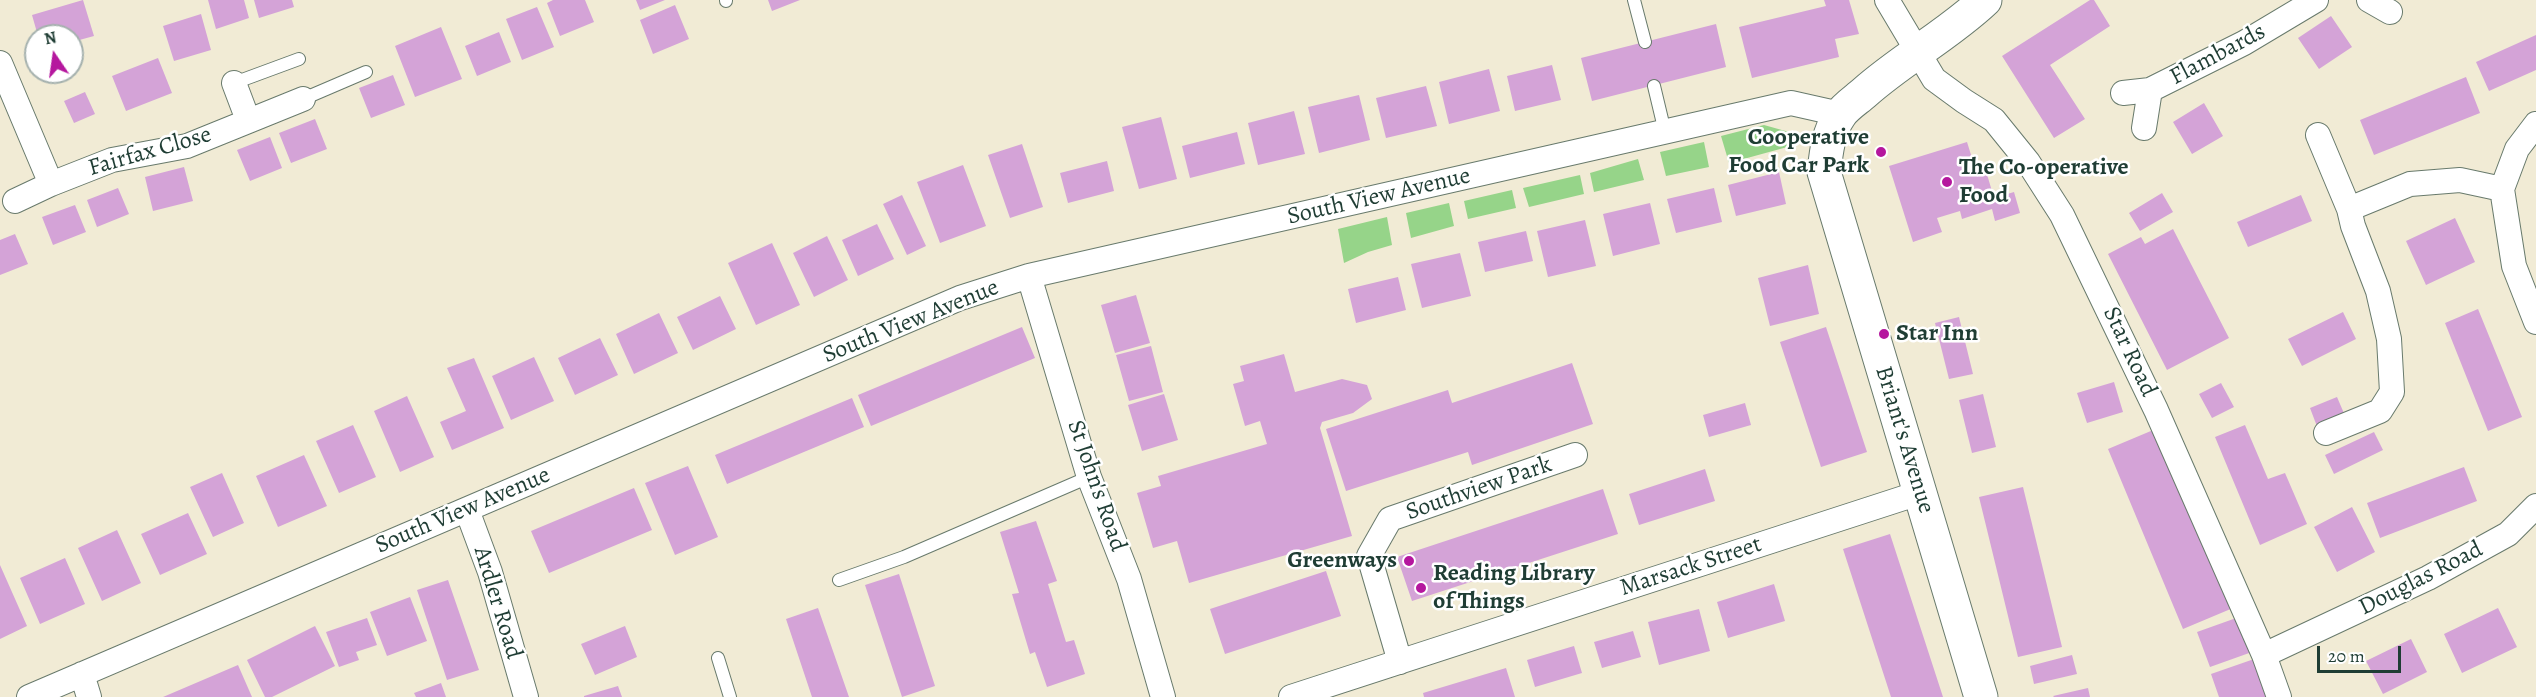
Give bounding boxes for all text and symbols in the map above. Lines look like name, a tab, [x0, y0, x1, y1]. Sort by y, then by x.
street label: Flambards	[2165, 18, 2271, 92]
north arrow	[24, 24, 84, 84]
text: N	[42, 26, 59, 50]
street label: Fairfax Close	[85, 121, 215, 183]
place label: Cooperative Food Car Park	[1728, 124, 1869, 180]
marker: Cooperative Food Car Park	[1874, 145, 1888, 159]
place label: The Co-operative Food	[1959, 154, 2129, 210]
street label: South View Avenue	[1285, 162, 1473, 232]
marker: The Co-operative Food	[1940, 175, 1954, 189]
street label: South View Avenue	[819, 274, 1003, 370]
street label: Star Road	[2096, 303, 2162, 401]
place label: Star Inn	[1896, 320, 1978, 348]
marker: Star Inn	[1877, 327, 1891, 341]
street label: Briant's Avenue	[1868, 363, 1940, 517]
street label: St John's Road	[1060, 417, 1132, 555]
street label: Southview Park	[1402, 451, 1556, 527]
street label: South View Avenue	[371, 461, 555, 561]
street label: Marsack Street	[1617, 531, 1765, 603]
street label: Douglas Road	[2354, 535, 2488, 623]
street label: Ardler Road	[466, 543, 528, 663]
place label: Greenways	[1287, 547, 1397, 575]
marker: Greenways	[1402, 554, 1416, 568]
place label: Reading Library of Things	[1433, 560, 1595, 616]
marker: Reading Library of Things	[1414, 581, 1428, 595]
scale bar	[2320, 634, 2404, 672]
text: 20 m	[2328, 644, 2365, 668]

